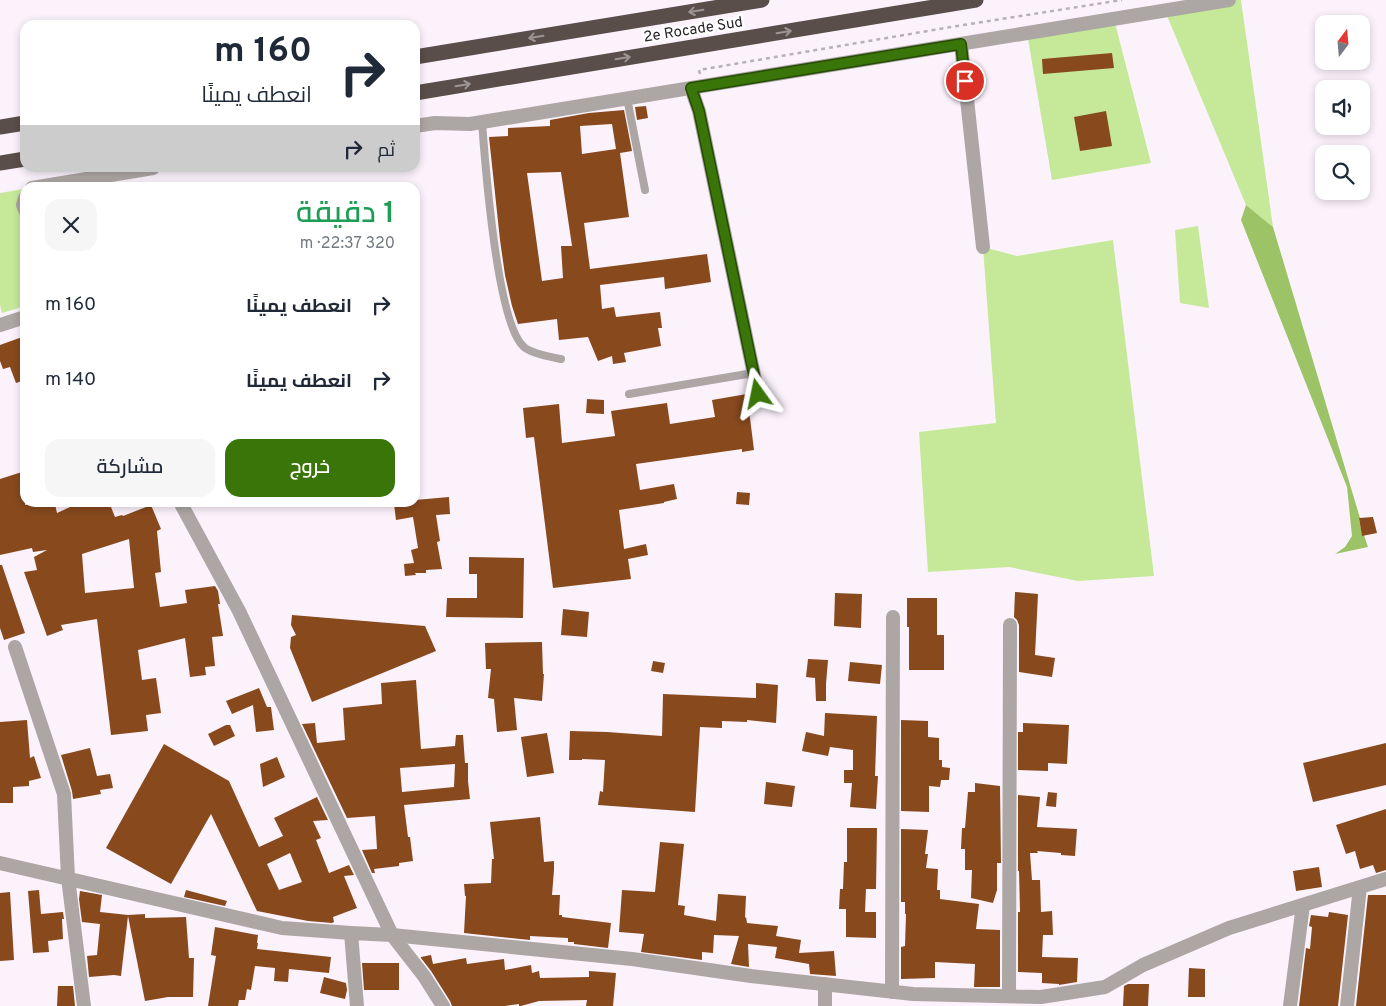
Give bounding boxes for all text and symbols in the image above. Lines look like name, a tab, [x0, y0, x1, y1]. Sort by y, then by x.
one-way arrow	[689, 6, 705, 16]
street label: 2e Rocade Sud	[642, 13, 744, 48]
north arrow	[1315, 15, 1370, 70]
map controls	[1315, 15, 1370, 200]
one-way arrow	[775, 26, 791, 36]
text: 160 m	[214, 30, 312, 74]
one-way arrow	[528, 33, 544, 43]
icon: right	[330, 40, 395, 105]
one-way arrow	[615, 53, 631, 63]
pin	[944, 60, 986, 102]
icon: arrive	[951, 67, 979, 95]
one-way arrow	[455, 79, 471, 89]
button: sound	[1315, 80, 1370, 135]
text: انعطف يمينًا	[201, 83, 312, 110]
icon: right	[339, 135, 367, 163]
text: ثم	[377, 139, 395, 163]
button: search	[1315, 145, 1370, 200]
text: 1 دقيقة	[296, 196, 395, 233]
button: close	[45, 199, 97, 251]
text: 320 m · 22:37	[300, 234, 395, 254]
icon: right	[367, 291, 395, 319]
text: 160 m	[45, 293, 96, 317]
text: انعطف يمينًا	[246, 295, 352, 319]
icon: right	[367, 366, 395, 394]
position arrow	[731, 367, 783, 419]
text: 140 m	[45, 368, 96, 392]
text: انعطف يمينًا	[246, 370, 352, 394]
button: مشاركة	[45, 439, 215, 497]
button: خروج	[225, 439, 395, 497]

